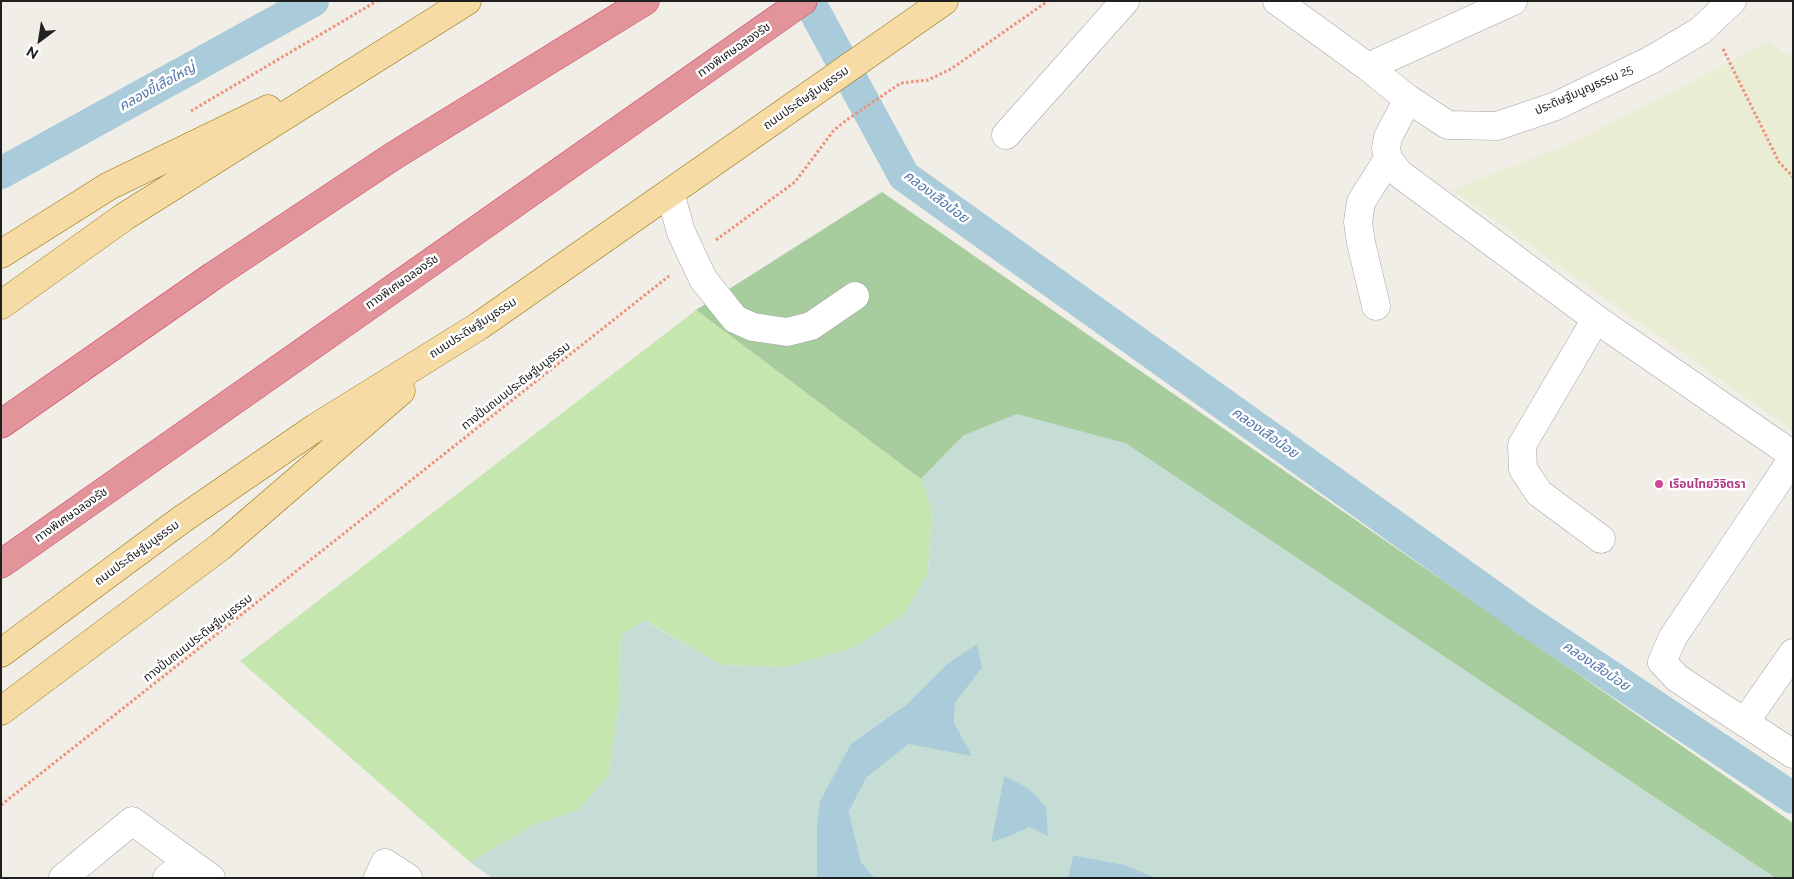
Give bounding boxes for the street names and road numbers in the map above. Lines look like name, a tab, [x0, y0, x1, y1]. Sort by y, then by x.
street label: ทางพิเศษฉลองรัช	[695, 20, 773, 80]
street label: ประดิษฐ์มนูญธรรม 25	[1533, 62, 1635, 118]
street label: ถนนประดิษฐ์มนูธรรม	[760, 63, 852, 133]
street label: ทางพิเศษฉลองรัช	[363, 252, 441, 312]
street label: ถนนประดิษฐ์มนูธรรม	[427, 294, 519, 362]
street label: ทางปั่นถนนประดิษฐ์มนูธรรม	[459, 339, 573, 433]
street label: ทางพิเศษฉลองรัช	[32, 485, 110, 545]
street label: ถนนประดิษฐ์มนูธรรม	[92, 517, 182, 589]
street label: ทางปั่นถนนประดิษฐ์มนูธรรม	[141, 591, 255, 685]

